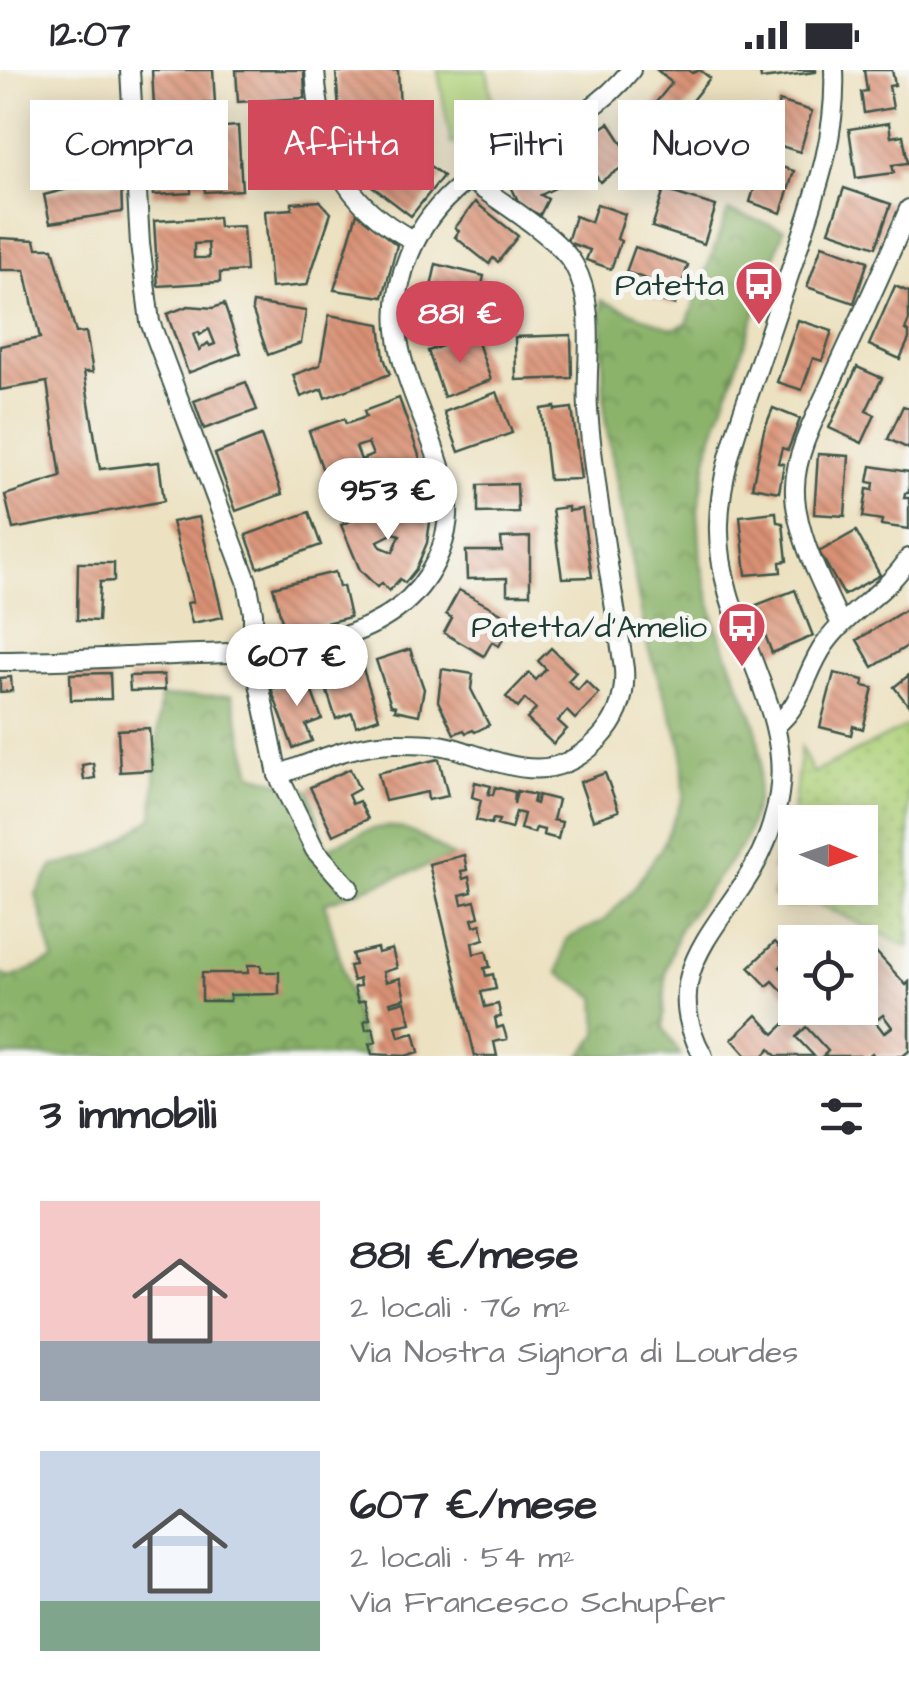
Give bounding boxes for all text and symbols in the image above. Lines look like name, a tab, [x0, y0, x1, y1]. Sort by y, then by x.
text: 12:07	[50, 9, 130, 61]
chip: Compra	[30, 100, 228, 190]
chip: Affitta	[248, 100, 434, 190]
chip: Filtri	[454, 100, 598, 190]
chip: Nuovo	[618, 100, 785, 190]
bus stop icon: Patetta	[733, 258, 785, 326]
place label: Patetta	[615, 263, 724, 308]
pin: 881 €	[390, 281, 530, 366]
text: 881 €	[418, 291, 502, 336]
pin: 953 €	[318, 458, 458, 543]
text: 953 €	[340, 468, 436, 513]
bus stop icon: Patetta/d'Amelio	[716, 600, 768, 668]
place label: Patetta/d'Amelio	[471, 605, 707, 650]
pin: 607 €	[227, 624, 367, 709]
text: 607 €	[248, 634, 346, 679]
north arrow	[778, 805, 878, 905]
map controls	[778, 805, 878, 1025]
button: locate	[778, 925, 878, 1025]
text: 3 immobili	[40, 1087, 216, 1145]
icon: filters	[814, 1089, 869, 1144]
text: 881 €/mese	[350, 1227, 578, 1285]
icon: home	[120, 1241, 240, 1361]
text: 2 locali · 76 m²	[350, 1285, 570, 1330]
text: Via Nostra Signora di Lourdes	[350, 1330, 798, 1375]
text: 607 €/mese	[350, 1477, 597, 1535]
icon: home	[120, 1491, 240, 1611]
text: 2 locali · 54 m²	[350, 1535, 575, 1580]
text: Via Francesco Schupfer	[350, 1580, 725, 1625]

